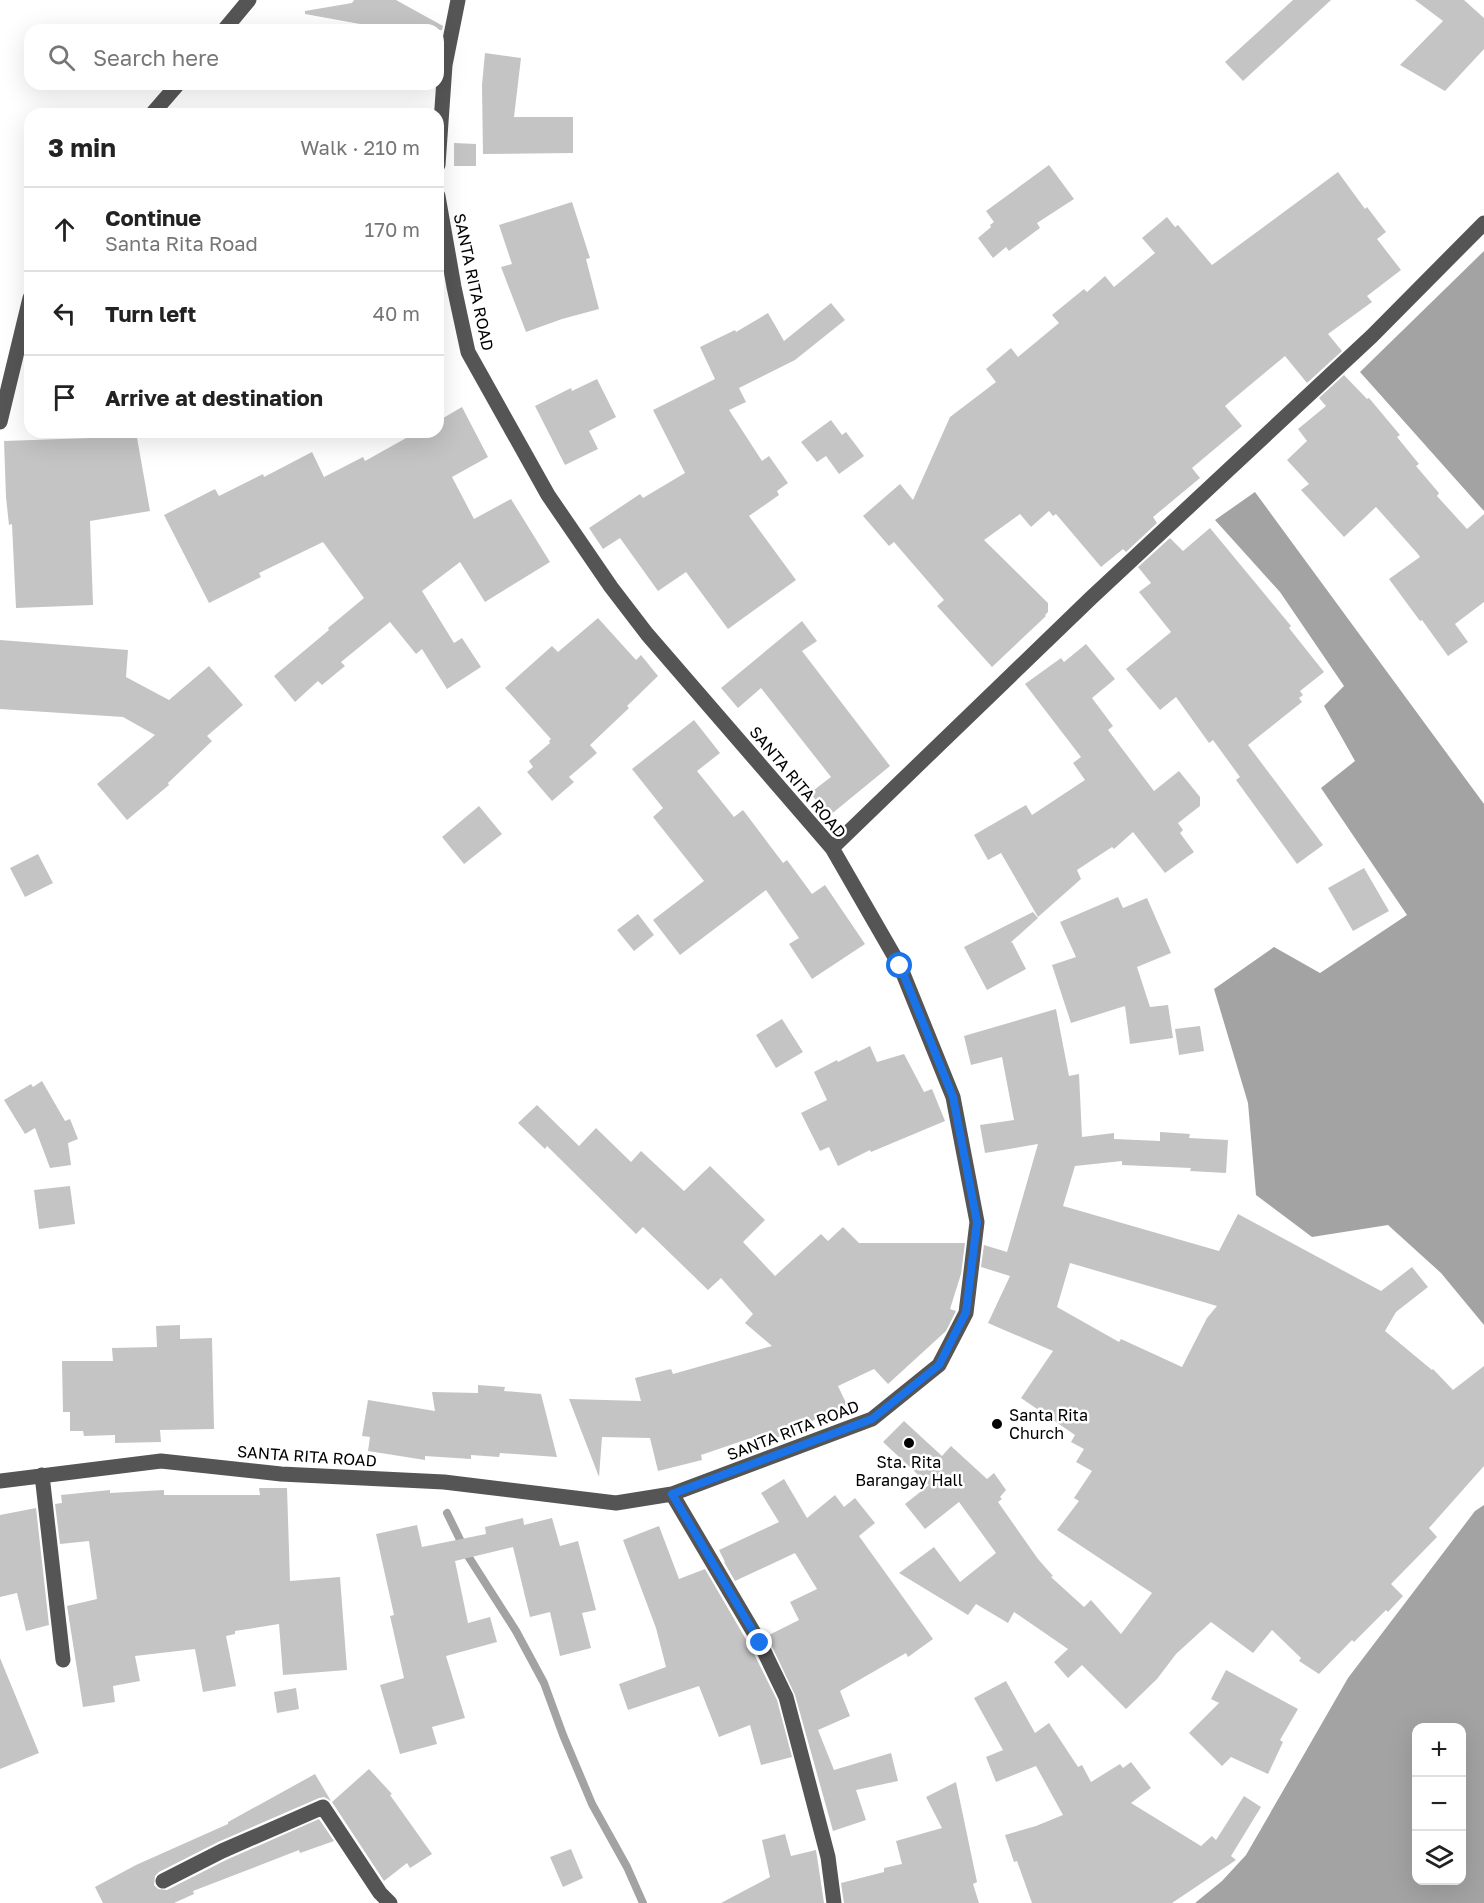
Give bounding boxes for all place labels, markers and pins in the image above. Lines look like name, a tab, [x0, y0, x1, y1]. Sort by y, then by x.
place label: Santa Rita Church	[1009, 1405, 1088, 1443]
marker: Santa Rita Church	[990, 1417, 1004, 1431]
marker: Sta. Rita Barangay Hall	[902, 1436, 916, 1450]
place label: Sta. Rita Barangay Hall	[855, 1452, 963, 1490]

